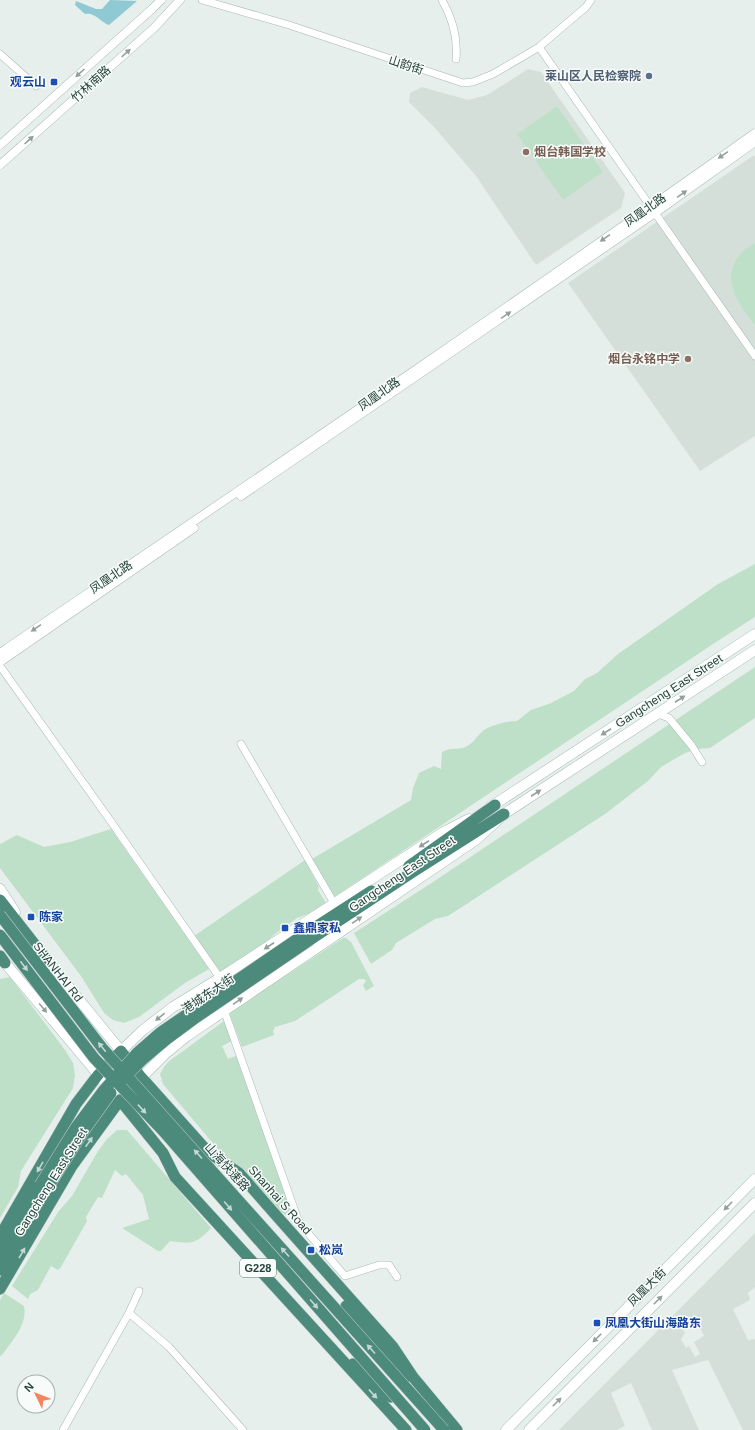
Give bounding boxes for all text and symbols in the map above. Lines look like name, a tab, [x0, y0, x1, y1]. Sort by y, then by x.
one-way arrow	[121, 48, 131, 58]
street label: 山韵街	[387, 53, 425, 77]
street label: 竹林南路	[68, 63, 114, 105]
one-way arrow	[75, 69, 85, 78]
place label: 莱山区人民检察院	[545, 69, 641, 83]
marker: 莱山区人民检察院	[644, 71, 654, 81]
place label: 观云山	[10, 75, 46, 89]
marker: 观云山	[49, 77, 59, 87]
one-way arrow	[24, 135, 34, 144]
place label: 烟台韩国学校	[534, 145, 606, 159]
marker: 烟台韩国学校	[521, 147, 531, 157]
one-way arrow	[718, 151, 729, 159]
street label: 凤凰北路	[621, 190, 669, 230]
one-way arrow	[677, 190, 687, 198]
one-way arrow	[600, 234, 611, 242]
one-way arrow	[501, 311, 511, 319]
place label: 烟台永铭中学	[608, 352, 680, 366]
marker: 烟台永铭中学	[683, 354, 693, 364]
street label: 凤凰北路	[355, 374, 403, 414]
street label: 凤凰北路	[87, 558, 135, 596]
one-way arrow	[31, 624, 41, 632]
street label: Gangcheng East Street	[613, 651, 726, 731]
one-way arrow	[675, 695, 685, 703]
one-way arrow	[600, 729, 611, 736]
one-way arrow	[531, 789, 541, 797]
street label: Gangcheng East Street	[346, 833, 458, 915]
one-way arrow	[419, 840, 429, 848]
place label: 陈家	[39, 910, 63, 924]
marker: 陈家	[26, 912, 36, 922]
one-way arrow	[352, 916, 362, 924]
place label: 鑫鼎家私	[293, 921, 341, 935]
marker: 鑫鼎家私	[280, 923, 290, 933]
street label: SHANHAI Rd	[30, 939, 86, 1005]
one-way arrow	[264, 942, 274, 950]
one-way arrow	[20, 961, 28, 971]
street label: 港城东大街	[179, 971, 237, 1017]
one-way arrow	[233, 997, 243, 1005]
one-way arrow	[39, 1003, 48, 1014]
one-way arrow	[154, 1013, 165, 1021]
one-way arrow	[98, 1042, 106, 1053]
one-way arrow	[137, 1104, 147, 1114]
street label: Gangcheng East Street	[12, 1125, 90, 1239]
one-way arrow	[85, 1137, 93, 1147]
street label: 山海快速路	[202, 1140, 252, 1194]
one-way arrow	[194, 1150, 203, 1159]
one-way arrow	[36, 1161, 43, 1173]
street label: Shanhai S Road	[246, 1163, 314, 1237]
one-way arrow	[224, 1201, 233, 1212]
one-way arrow	[723, 1201, 732, 1211]
place label: 松岚	[319, 1243, 343, 1257]
marker: 松岚	[306, 1245, 316, 1255]
one-way arrow	[280, 1246, 289, 1257]
one-way arrow	[18, 1247, 25, 1259]
road number: G228	[240, 1259, 276, 1277]
street label: 凤凰大街	[625, 1265, 669, 1309]
one-way arrow	[653, 1295, 663, 1305]
one-way arrow	[310, 1299, 319, 1309]
place label: 凤凰大街山海路东	[605, 1316, 701, 1330]
marker: 凤凰大街山海路东	[592, 1318, 602, 1328]
one-way arrow	[592, 1333, 602, 1343]
one-way arrow	[367, 1344, 376, 1353]
north arrow	[16, 1374, 56, 1414]
text: N	[22, 1380, 36, 1394]
one-way arrow	[368, 1390, 377, 1399]
one-way arrow	[552, 1397, 562, 1407]

